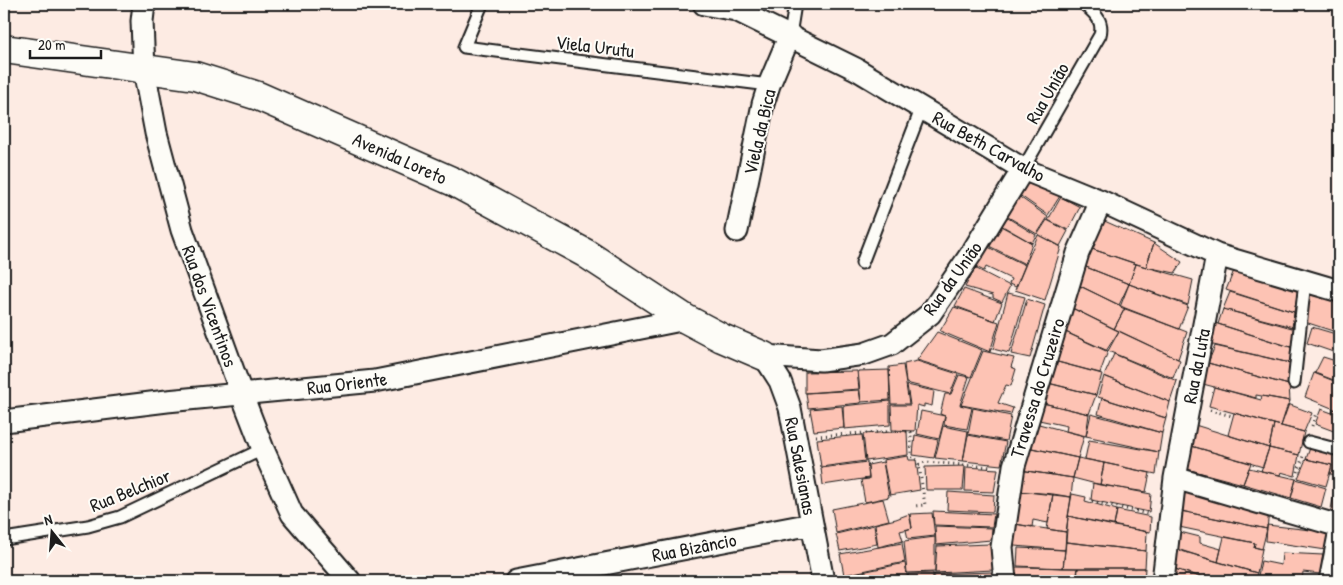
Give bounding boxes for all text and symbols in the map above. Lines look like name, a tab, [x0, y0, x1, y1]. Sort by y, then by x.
scale bar	[30, 28, 101, 60]
street label: Viela Urutu	[554, 28, 636, 64]
text: 20 m	[38, 34, 65, 55]
street label: Rua União	[1019, 57, 1075, 128]
street label: Viela da Bica	[737, 86, 782, 177]
street label: Rua Beth Carvalho	[928, 104, 1050, 188]
street label: Avenida Loreto	[349, 126, 451, 190]
street label: Rua da União	[916, 235, 988, 320]
street label: Rua dos Vicentinos	[176, 242, 244, 370]
street label: Travessa do Cruzeiro	[1003, 315, 1071, 461]
street label: Rua da Luta	[1176, 326, 1216, 406]
street label: Rua Oriente	[305, 365, 389, 401]
street label: Rua Salesianas	[779, 415, 823, 517]
street label: Rua Belchior	[86, 462, 175, 518]
north arrow	[28, 508, 78, 558]
text: N	[42, 509, 55, 529]
street label: Rua Bizâncio	[650, 526, 739, 568]

